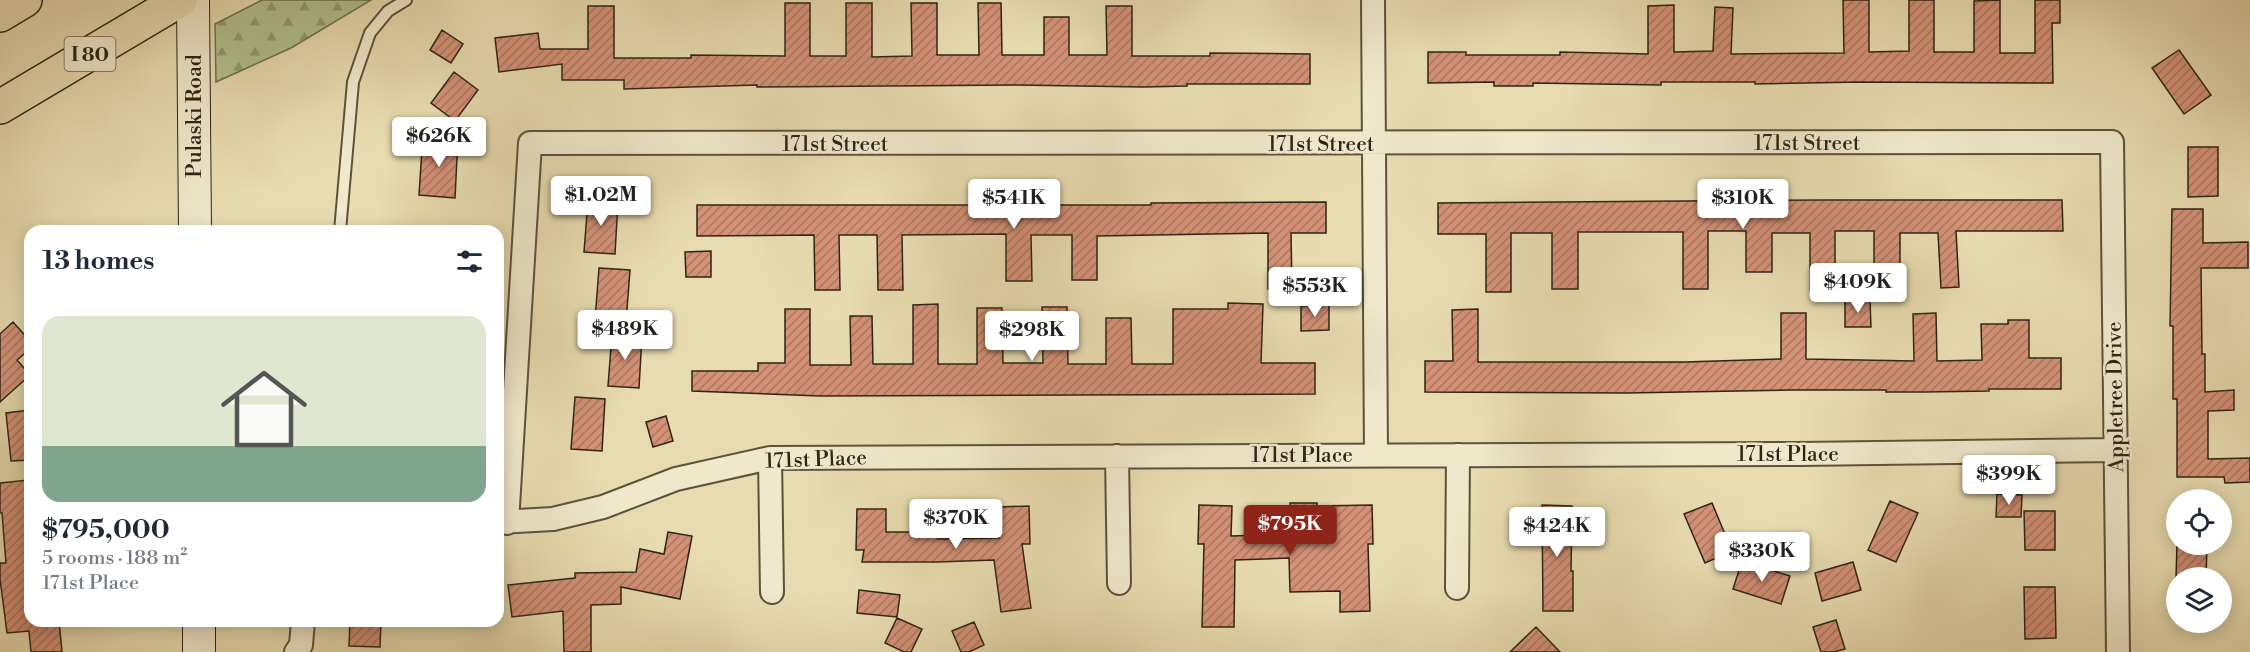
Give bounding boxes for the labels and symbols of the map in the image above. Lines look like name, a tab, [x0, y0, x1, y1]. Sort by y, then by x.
road number: I 80	[64, 37, 116, 71]
street label: Pulaski Road	[182, 54, 208, 178]
pin: $626K	[397, 117, 481, 168]
street label: 171st Street	[1754, 131, 1861, 157]
street label: 171st Street	[782, 132, 889, 158]
street label: 171st Street	[1268, 132, 1375, 158]
pin: $1.02M	[552, 176, 650, 227]
pin: $541K	[972, 179, 1056, 230]
pin: $310K	[1701, 179, 1785, 230]
pin: $409K	[1816, 263, 1900, 314]
pin: $553K	[1273, 267, 1357, 318]
pin: $489K	[583, 310, 667, 361]
pin: $298K	[990, 311, 1074, 362]
street label: Appletree Drive	[2102, 321, 2130, 474]
street label: 171st Place	[1737, 442, 1839, 468]
street label: 171st Place	[1251, 443, 1353, 469]
street label: 171st Place	[765, 445, 867, 475]
pin: $399K	[1967, 455, 2051, 506]
pin: $370K	[914, 499, 998, 550]
pin: $795K	[1248, 505, 1332, 556]
pin: $424K	[1515, 507, 1599, 558]
pin: $330K	[1720, 532, 1804, 583]

